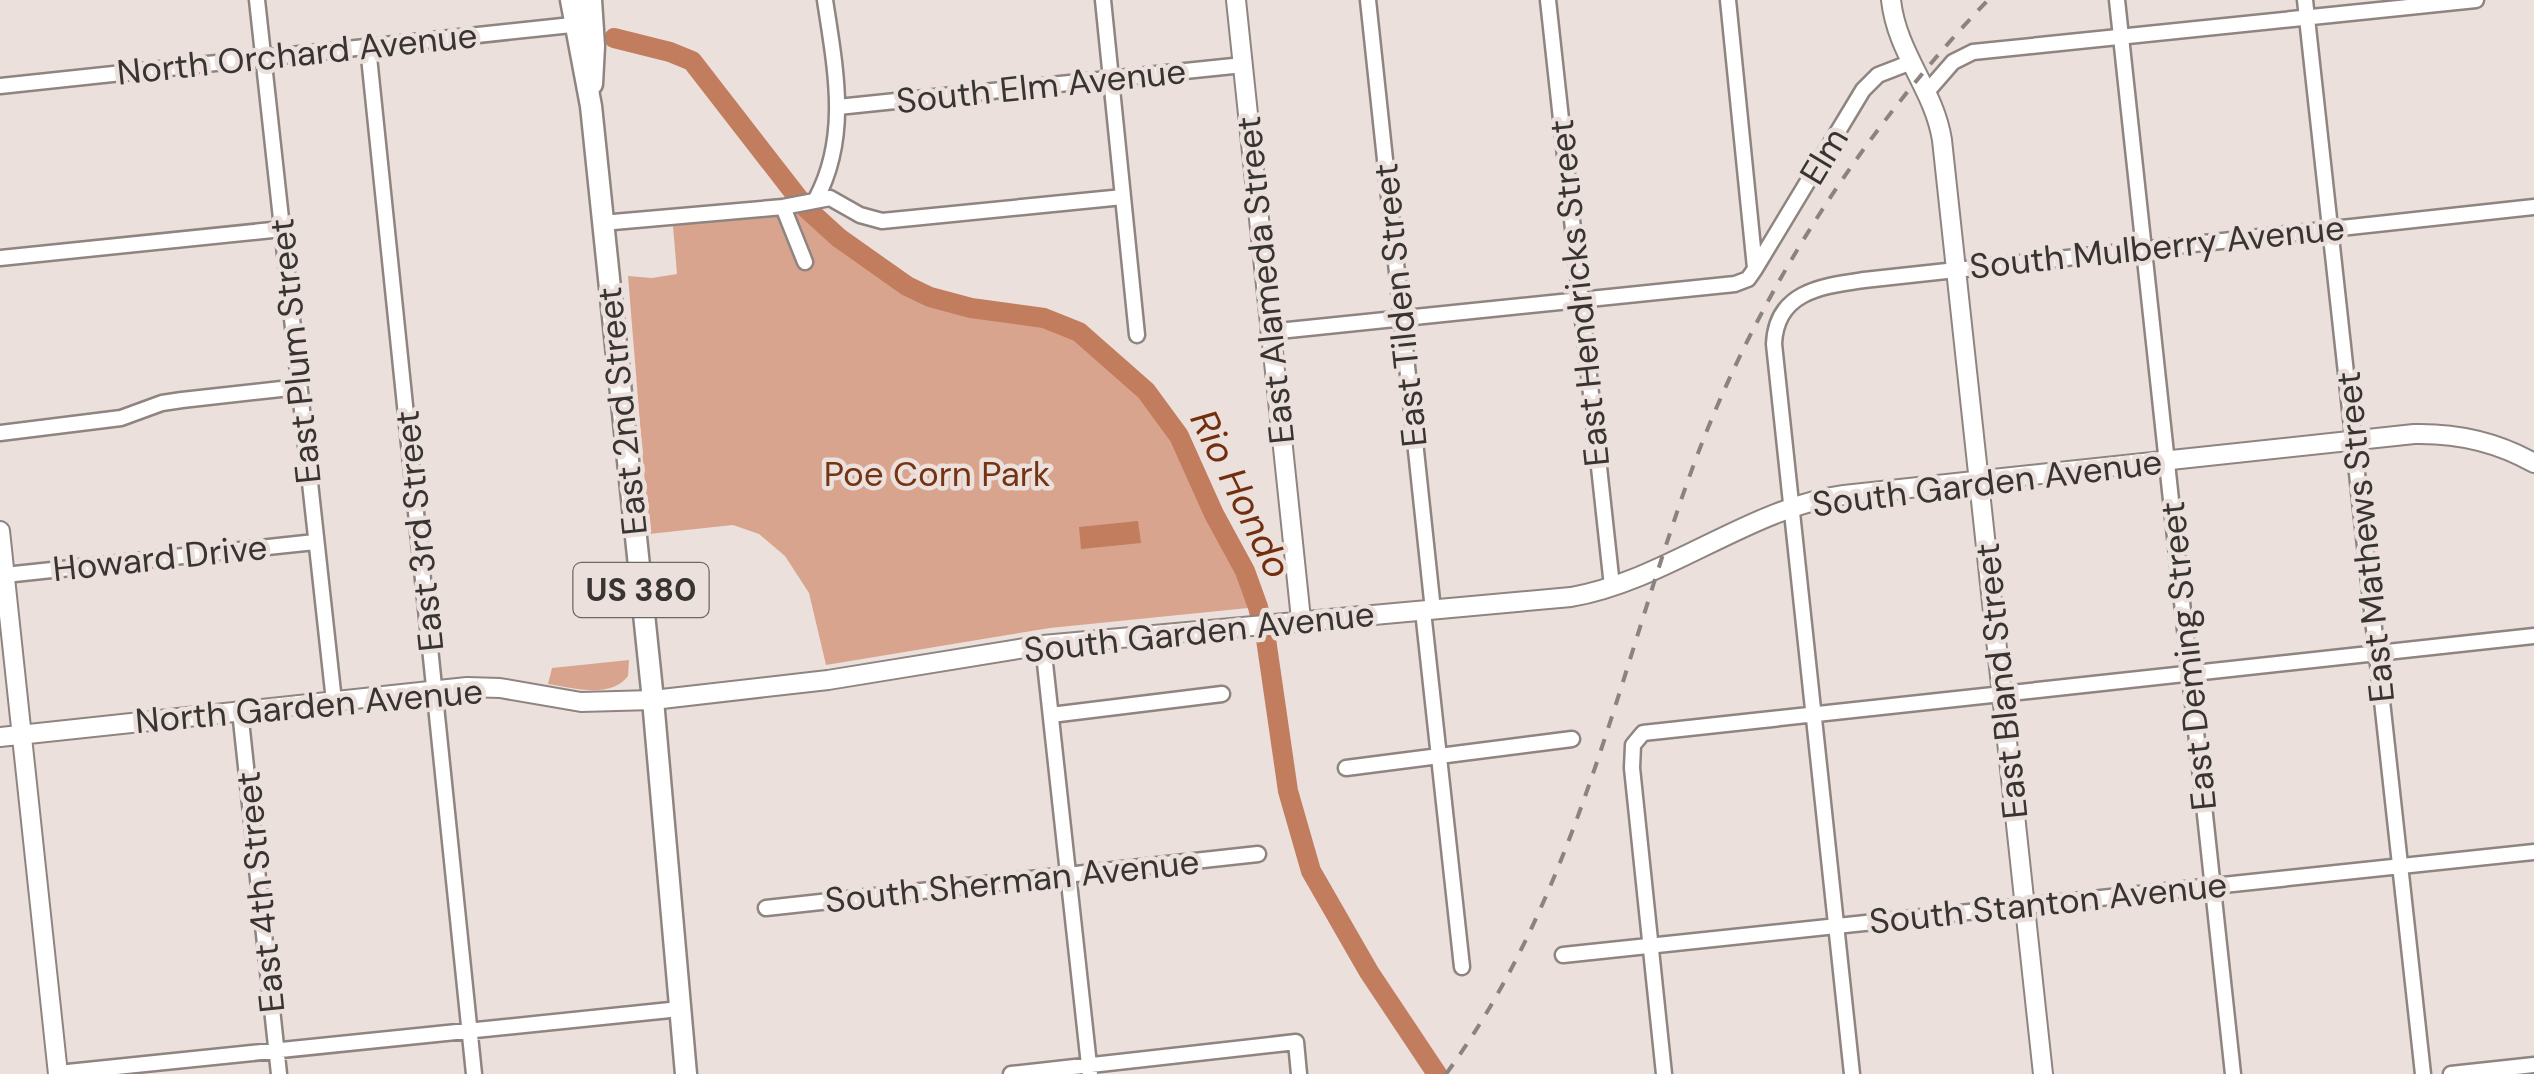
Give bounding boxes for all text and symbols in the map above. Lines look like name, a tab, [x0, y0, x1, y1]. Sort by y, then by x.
street label: North Orchard Avenue	[115, 12, 479, 96]
street label: South Elm Avenue	[894, 48, 1188, 124]
street label: East Alameda Street	[1225, 114, 1305, 446]
street label: East Hendricks Street	[1538, 117, 1620, 469]
street label: Elm	[1789, 119, 1859, 193]
street label: East Tilden Street	[1362, 161, 1438, 449]
street label: South Mulberry Avenue	[1967, 204, 2347, 290]
street label: East Plum Street	[258, 216, 332, 486]
street label: East 2nd Street	[586, 285, 658, 537]
street label: East Mathews Street	[2325, 369, 2405, 705]
water label: Rio Hondo	[1179, 401, 1303, 587]
street label: East 3rd Street	[383, 408, 455, 654]
street label: South Garden Avenue	[1809, 439, 2165, 527]
park label: Poe Corn Park	[824, 451, 1051, 497]
street label: East Deming Street	[2149, 499, 2227, 813]
street label: Howard Drive	[50, 524, 270, 592]
street label: East Bland Street	[1964, 541, 2038, 821]
road number: US 380	[574, 563, 708, 617]
street label: South Garden Avenue	[1021, 591, 1377, 673]
street label: North Garden Avenue	[133, 668, 485, 744]
street label: East 4th Street	[224, 769, 296, 1015]
street label: South Sherman Avenue	[823, 838, 1201, 924]
street label: South Stanton Avenue	[1867, 861, 2229, 945]

